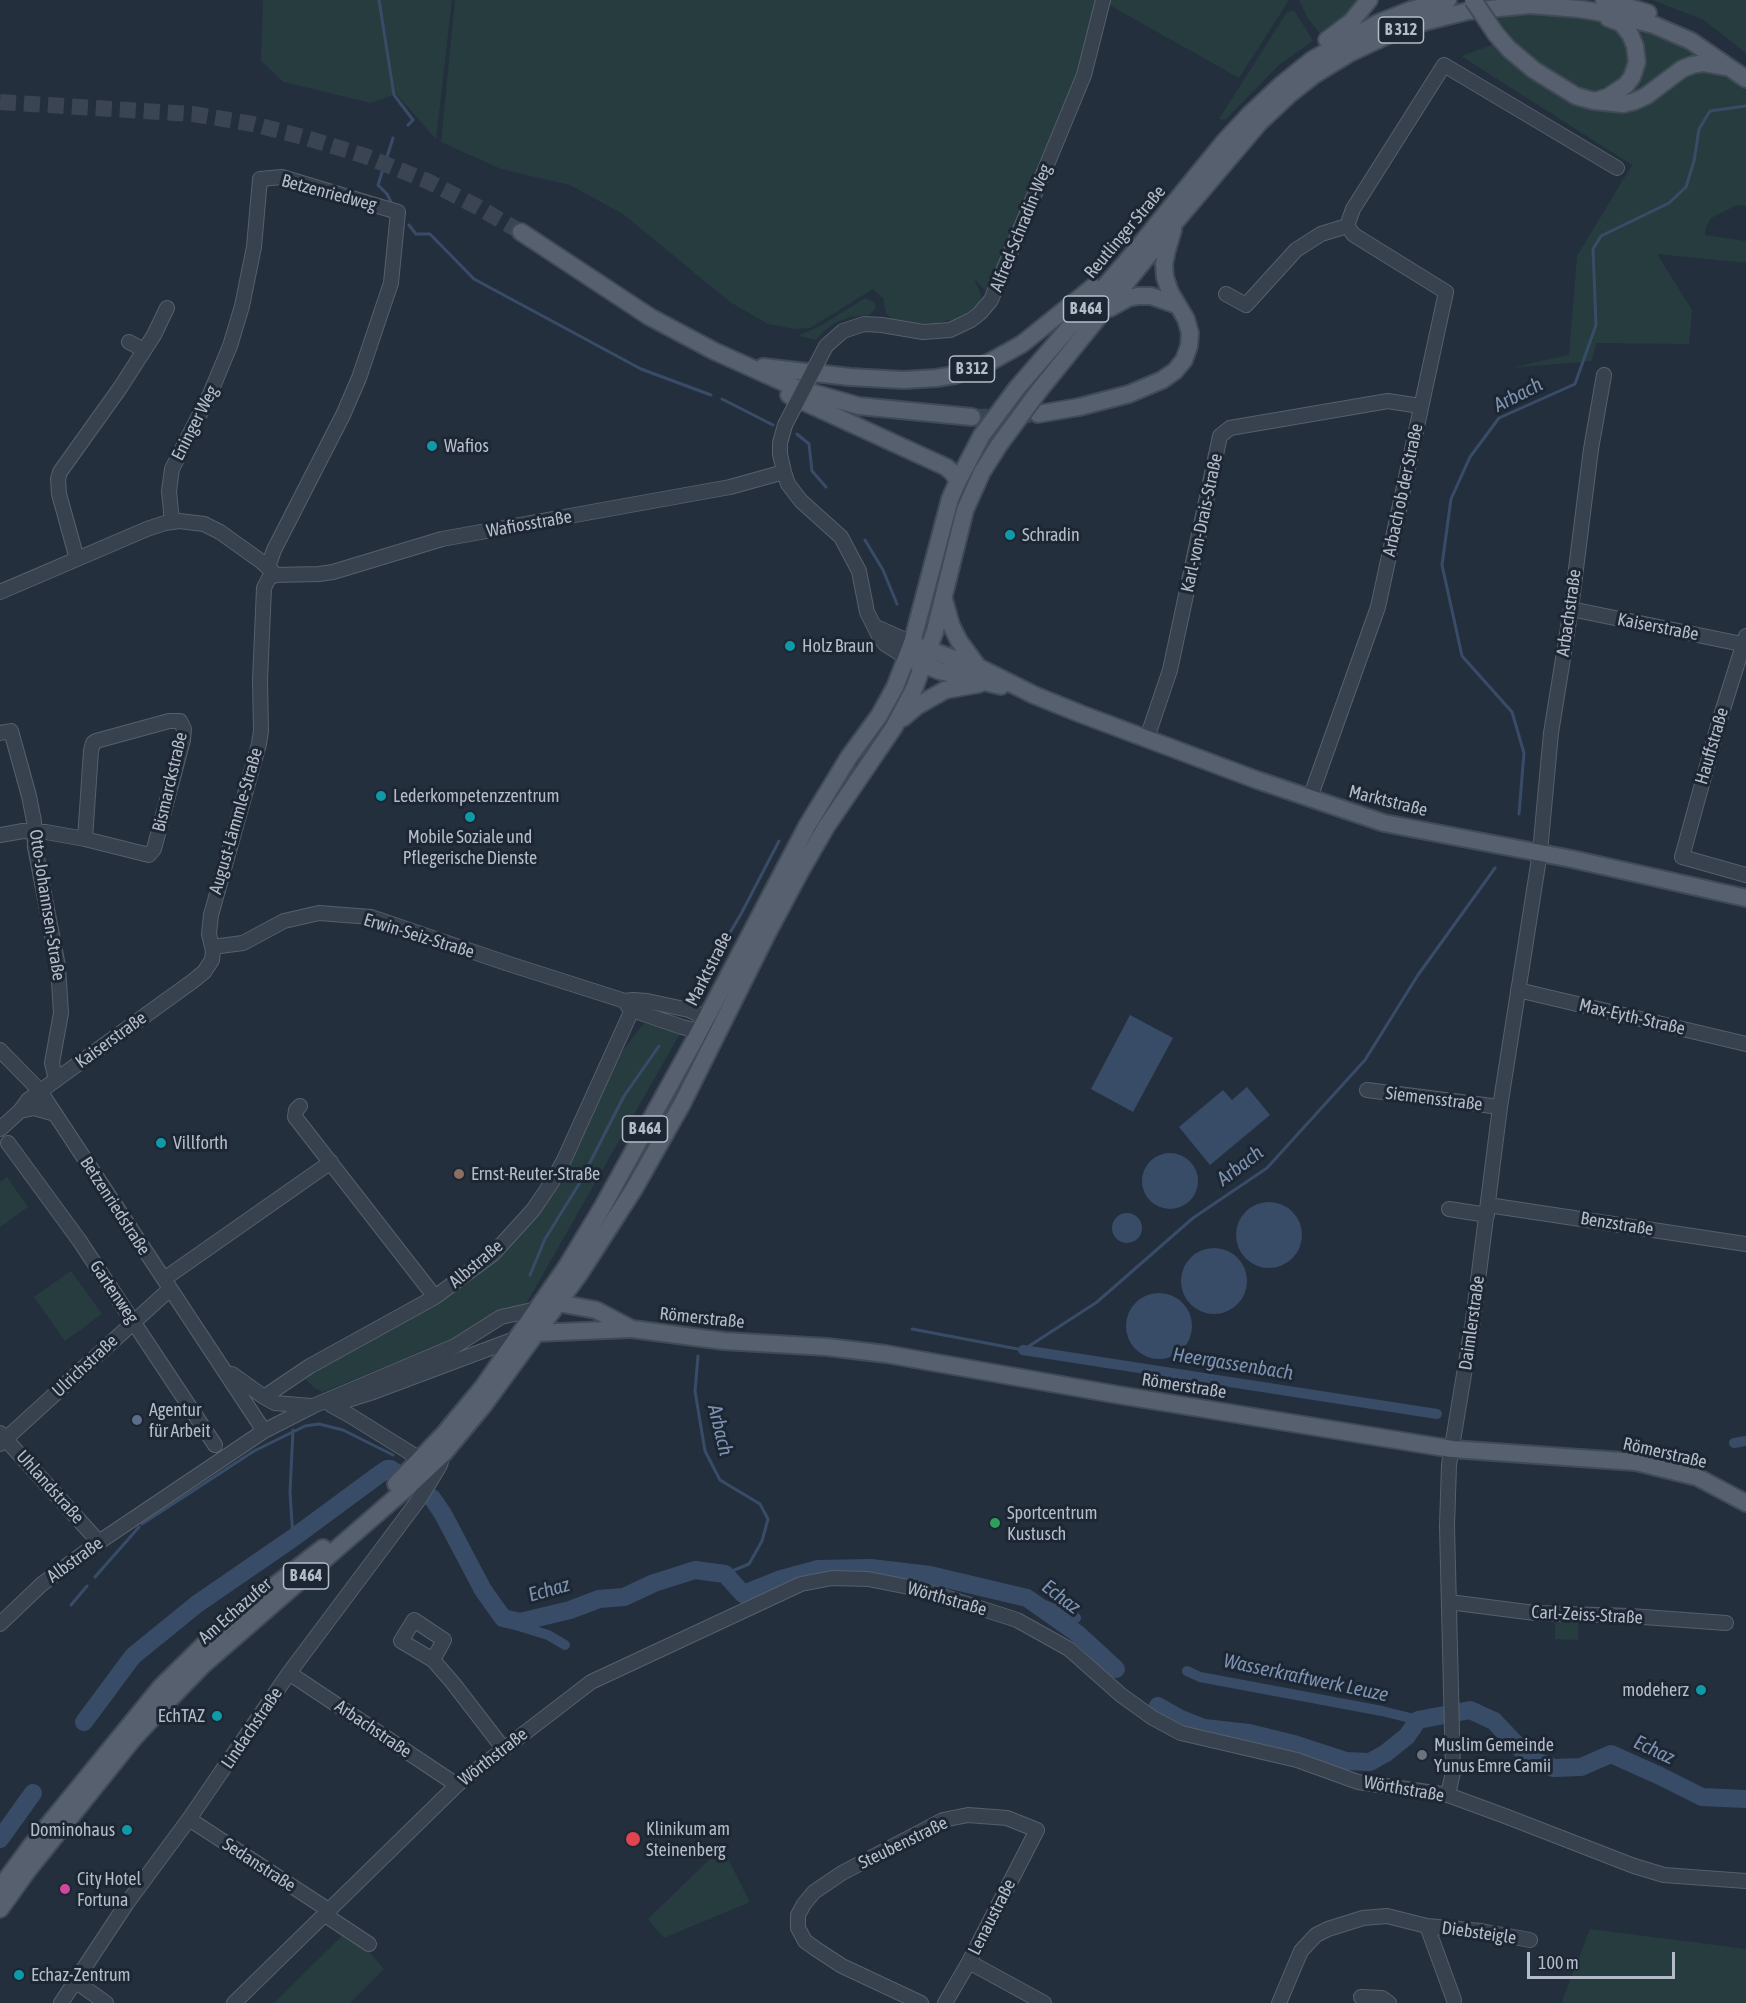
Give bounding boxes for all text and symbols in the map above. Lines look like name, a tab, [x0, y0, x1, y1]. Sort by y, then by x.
road number: B 312	[1378, 17, 1424, 43]
street label: Alfred-Schradin-Weg	[986, 161, 1056, 295]
street label: Betzenriedweg	[279, 170, 379, 216]
street label: Reutlinger Straße	[1080, 181, 1170, 283]
road number: B 464	[1064, 296, 1108, 322]
road number: B 312	[950, 356, 994, 382]
water label: Arbach	[1490, 373, 1546, 417]
street label: Eninger Weg	[167, 382, 223, 464]
street label: Arbach ob der Straße	[1378, 421, 1428, 559]
place label: Wafios	[444, 435, 489, 457]
marker: Wafios	[425, 439, 439, 453]
street label: Karl-von-Drais-Straße	[1177, 452, 1227, 594]
street label: Wafiosstraße	[485, 506, 573, 542]
place label: Schradin	[1022, 524, 1080, 546]
marker: Schradin	[1003, 528, 1017, 542]
street label: Arbachstraße	[1552, 568, 1586, 658]
street label: Kaiserstraße	[1616, 609, 1700, 645]
place label: Holz Braun	[802, 635, 874, 657]
marker: Holz Braun	[783, 639, 797, 653]
street label: Hauffstraße	[1691, 705, 1733, 787]
street label: Bismarckstraße	[148, 730, 192, 834]
street label: August-Lämmle-Straße	[205, 745, 267, 897]
street label: Marktstraße	[1346, 781, 1430, 821]
place label: Lederkompetenzzentrum	[393, 785, 559, 807]
marker: Lederkompetenzzentrum	[374, 789, 388, 803]
marker: Mobile Soziale und Pflegerische Dienste	[463, 810, 477, 824]
place label: Mobile Soziale und Pflegerische Dienste	[403, 826, 537, 868]
street label: Otto-Johannsen-Straße	[24, 828, 70, 982]
street label: Erwin-Seiz-Straße	[361, 909, 477, 963]
street label: Marktstraße	[681, 928, 737, 1010]
street label: Max-Eyth-Straße	[1577, 994, 1687, 1040]
street label: Kaiserstraße	[71, 1007, 151, 1073]
street label: Siemensstraße	[1384, 1082, 1484, 1116]
road number: B 464	[622, 1116, 668, 1142]
place label: Villforth	[173, 1132, 228, 1154]
marker: Villforth	[154, 1136, 168, 1150]
water label: Arbach	[1212, 1141, 1268, 1191]
street label: Betzenriedstraße	[75, 1153, 155, 1259]
place label: Ernst-Reuter-Straße	[471, 1163, 600, 1185]
marker: Ernst-Reuter-Straße	[452, 1167, 466, 1181]
street label: Benzstraße	[1579, 1208, 1655, 1240]
street label: Albstraße	[445, 1235, 507, 1293]
street label: Gartenweg	[85, 1256, 143, 1328]
street label: Daimlerstraße	[1455, 1274, 1489, 1372]
street label: Römerstraße	[658, 1303, 746, 1333]
street label: Ulrichstraße	[48, 1330, 122, 1402]
water label: Heergassenbach	[1171, 1343, 1295, 1385]
street label: Römerstraße	[1140, 1369, 1228, 1403]
place label: Agentur für Arbeit	[149, 1399, 211, 1442]
water label: Arbach	[702, 1402, 738, 1458]
marker: Agentur für Arbeit	[130, 1413, 144, 1427]
street label: Römerstraße	[1621, 1433, 1709, 1473]
street label: Uhlandstraße	[11, 1446, 89, 1528]
place label: Sportcentrum Kustusch	[1007, 1502, 1097, 1544]
marker: Sportcentrum Kustusch	[988, 1516, 1002, 1530]
street label: Albstraße	[43, 1533, 107, 1587]
road number: B 464	[284, 1563, 328, 1589]
water label: Echaz	[525, 1573, 573, 1607]
street label: Am Echazufer	[194, 1574, 276, 1648]
water label: Echaz	[1037, 1575, 1085, 1619]
street label: Wörthstraße	[905, 1577, 989, 1621]
street label: Carl-Zeiss-Straße	[1531, 1601, 1643, 1629]
water label: Wasserkraftwerk Leuze	[1221, 1649, 1391, 1707]
place label: modeherz	[1622, 1679, 1689, 1701]
street label: Lindachstraße	[217, 1683, 287, 1773]
marker: modeherz	[1694, 1683, 1708, 1697]
street label: Arbachstraße	[331, 1695, 415, 1763]
place label: EchTAZ	[158, 1705, 205, 1727]
marker: EchTAZ	[210, 1709, 224, 1723]
street label: Wörthstraße	[454, 1723, 532, 1791]
water label: Echaz	[1630, 1730, 1678, 1770]
place label: Muslim Gemeinde Yunus Emre Camii	[1434, 1734, 1554, 1776]
marker: Muslim Gemeinde Yunus Emre Camii	[1415, 1748, 1429, 1762]
street label: Wörthstraße	[1362, 1771, 1446, 1807]
street label: Steubenstraße	[855, 1812, 951, 1874]
place label: Klinikum am Steinenberg	[646, 1818, 730, 1860]
place label: Dominohaus	[30, 1819, 115, 1841]
marker: Dominohaus	[120, 1823, 134, 1837]
marker: Klinikum am Steinenberg	[624, 1830, 642, 1848]
street label: Sedanstraße	[218, 1833, 300, 1897]
place label: City Hotel Fortuna	[77, 1868, 141, 1910]
street label: Lenaustraße	[964, 1875, 1020, 1959]
marker: City Hotel Fortuna	[58, 1882, 72, 1896]
street label: Diebsteigle	[1440, 1917, 1518, 1949]
scale bar	[1530, 1940, 1678, 1978]
text: 100 m	[1538, 1952, 1579, 1973]
place label: Echaz-Zentrum	[31, 1964, 131, 1986]
marker: Echaz-Zentrum	[12, 1968, 26, 1982]

